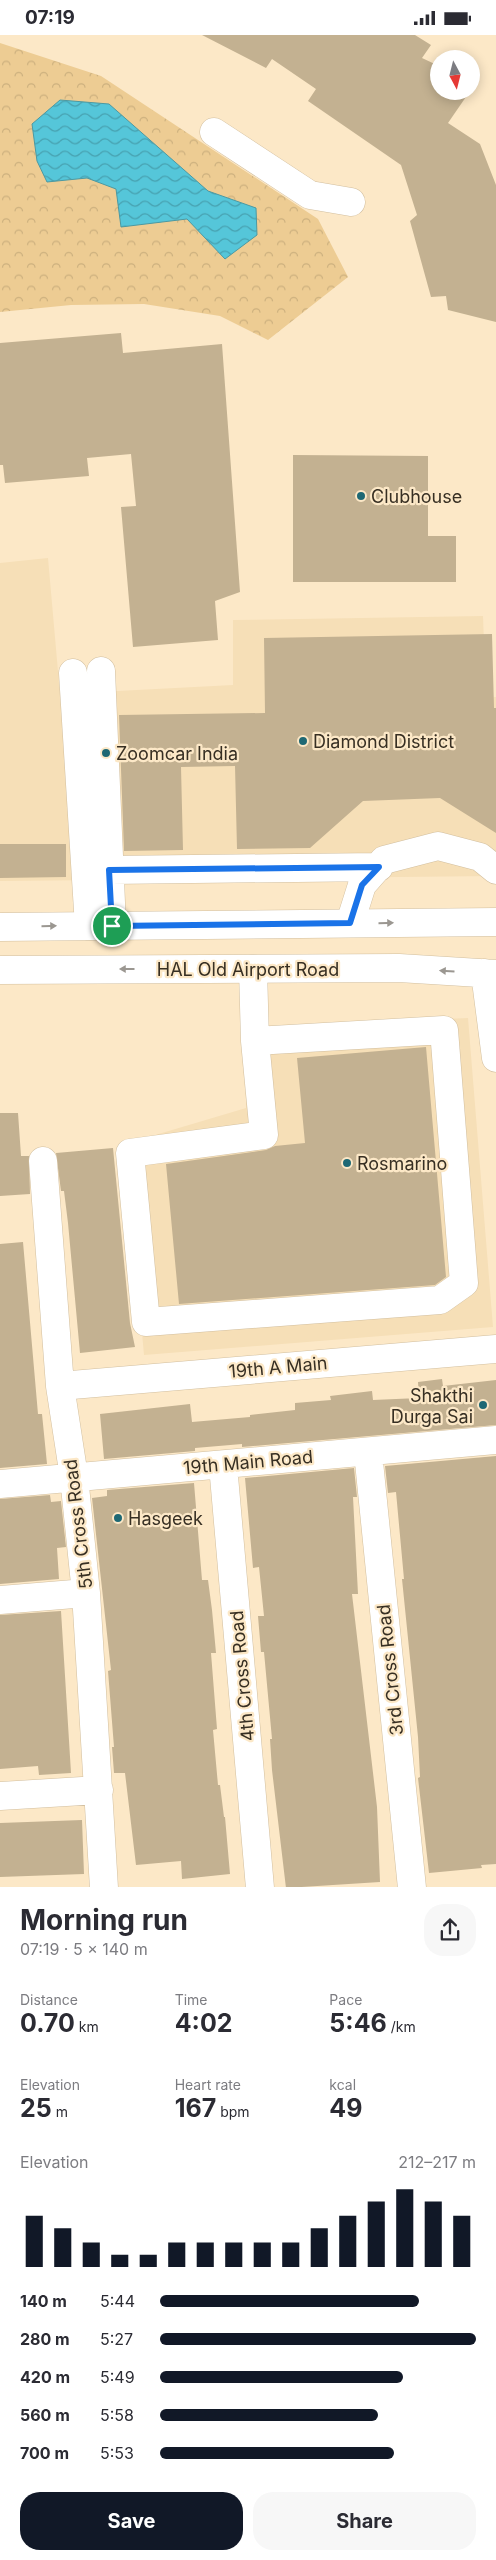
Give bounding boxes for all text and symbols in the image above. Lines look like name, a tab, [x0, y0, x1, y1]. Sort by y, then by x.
text: 07:19	[25, 6, 75, 29]
north arrow	[430, 50, 480, 100]
map controls	[430, 50, 480, 100]
place label: Clubhouse	[371, 486, 462, 507]
marker: Clubhouse	[355, 490, 367, 502]
place label: Diamond District	[313, 731, 454, 752]
marker: Diamond District	[297, 735, 309, 747]
place label: Zoomcar India	[116, 743, 238, 764]
marker: Zoomcar India	[100, 747, 112, 759]
pin	[91, 905, 133, 947]
icon: arrive	[98, 912, 126, 940]
one-way arrow	[378, 919, 394, 927]
one-way arrow	[41, 922, 57, 930]
street label: HAL Old Airport Road	[157, 959, 339, 980]
one-way arrow	[119, 965, 135, 973]
one-way arrow	[439, 966, 455, 974]
place label: Rosmarino	[357, 1153, 447, 1174]
marker: Rosmarino	[341, 1157, 353, 1169]
street label: 19th A Main	[228, 1352, 328, 1382]
place label: Shakthi Durga Sai	[391, 1385, 473, 1427]
marker: Shakthi Durga Sai	[477, 1399, 489, 1411]
street label: 19th Main Road	[182, 1446, 314, 1478]
street label: 5th Cross Road	[60, 1458, 96, 1590]
place label: Hasgeek	[128, 1508, 203, 1529]
marker: Hasgeek	[112, 1512, 124, 1524]
street label: 3rd Cross Road	[373, 1603, 407, 1737]
street label: 4th Cross Road	[226, 1610, 258, 1742]
text: Morning run	[20, 1903, 188, 1937]
button: share	[424, 1904, 476, 1956]
text: 07:19 · 5 × 140 m	[20, 1939, 148, 1959]
text: Distance	[20, 1991, 78, 2008]
text: Time	[175, 1991, 208, 2008]
text: Pace	[329, 1991, 362, 2008]
text: 0.70	[20, 2008, 75, 2038]
text: 4:02	[175, 2008, 233, 2038]
text: 5:46	[329, 2008, 387, 2038]
text: km	[75, 2018, 99, 2035]
text: /km	[387, 2018, 416, 2035]
text: Elevation	[20, 2076, 80, 2093]
text: Heart rate	[175, 2076, 241, 2093]
text: kcal	[329, 2076, 356, 2093]
text: 25	[20, 2093, 52, 2123]
text: 167	[175, 2093, 216, 2123]
text: 49	[329, 2093, 362, 2123]
text: m	[52, 2103, 68, 2120]
text: bpm	[216, 2103, 250, 2120]
text: Elevation	[20, 2152, 89, 2172]
text: 212–217 m	[398, 2152, 476, 2172]
text: 140 m	[20, 2291, 67, 2311]
text: 5:44	[100, 2291, 135, 2311]
text: 280 m	[20, 2329, 70, 2349]
text: 5:27	[100, 2329, 133, 2349]
text: 420 m	[20, 2367, 70, 2387]
text: 5:49	[100, 2367, 135, 2387]
text: 560 m	[20, 2405, 70, 2425]
text: 5:58	[100, 2405, 134, 2425]
text: 700 m	[20, 2443, 69, 2463]
text: 5:53	[100, 2443, 134, 2463]
button: Save	[20, 2492, 243, 2550]
button: Share	[253, 2492, 476, 2550]

